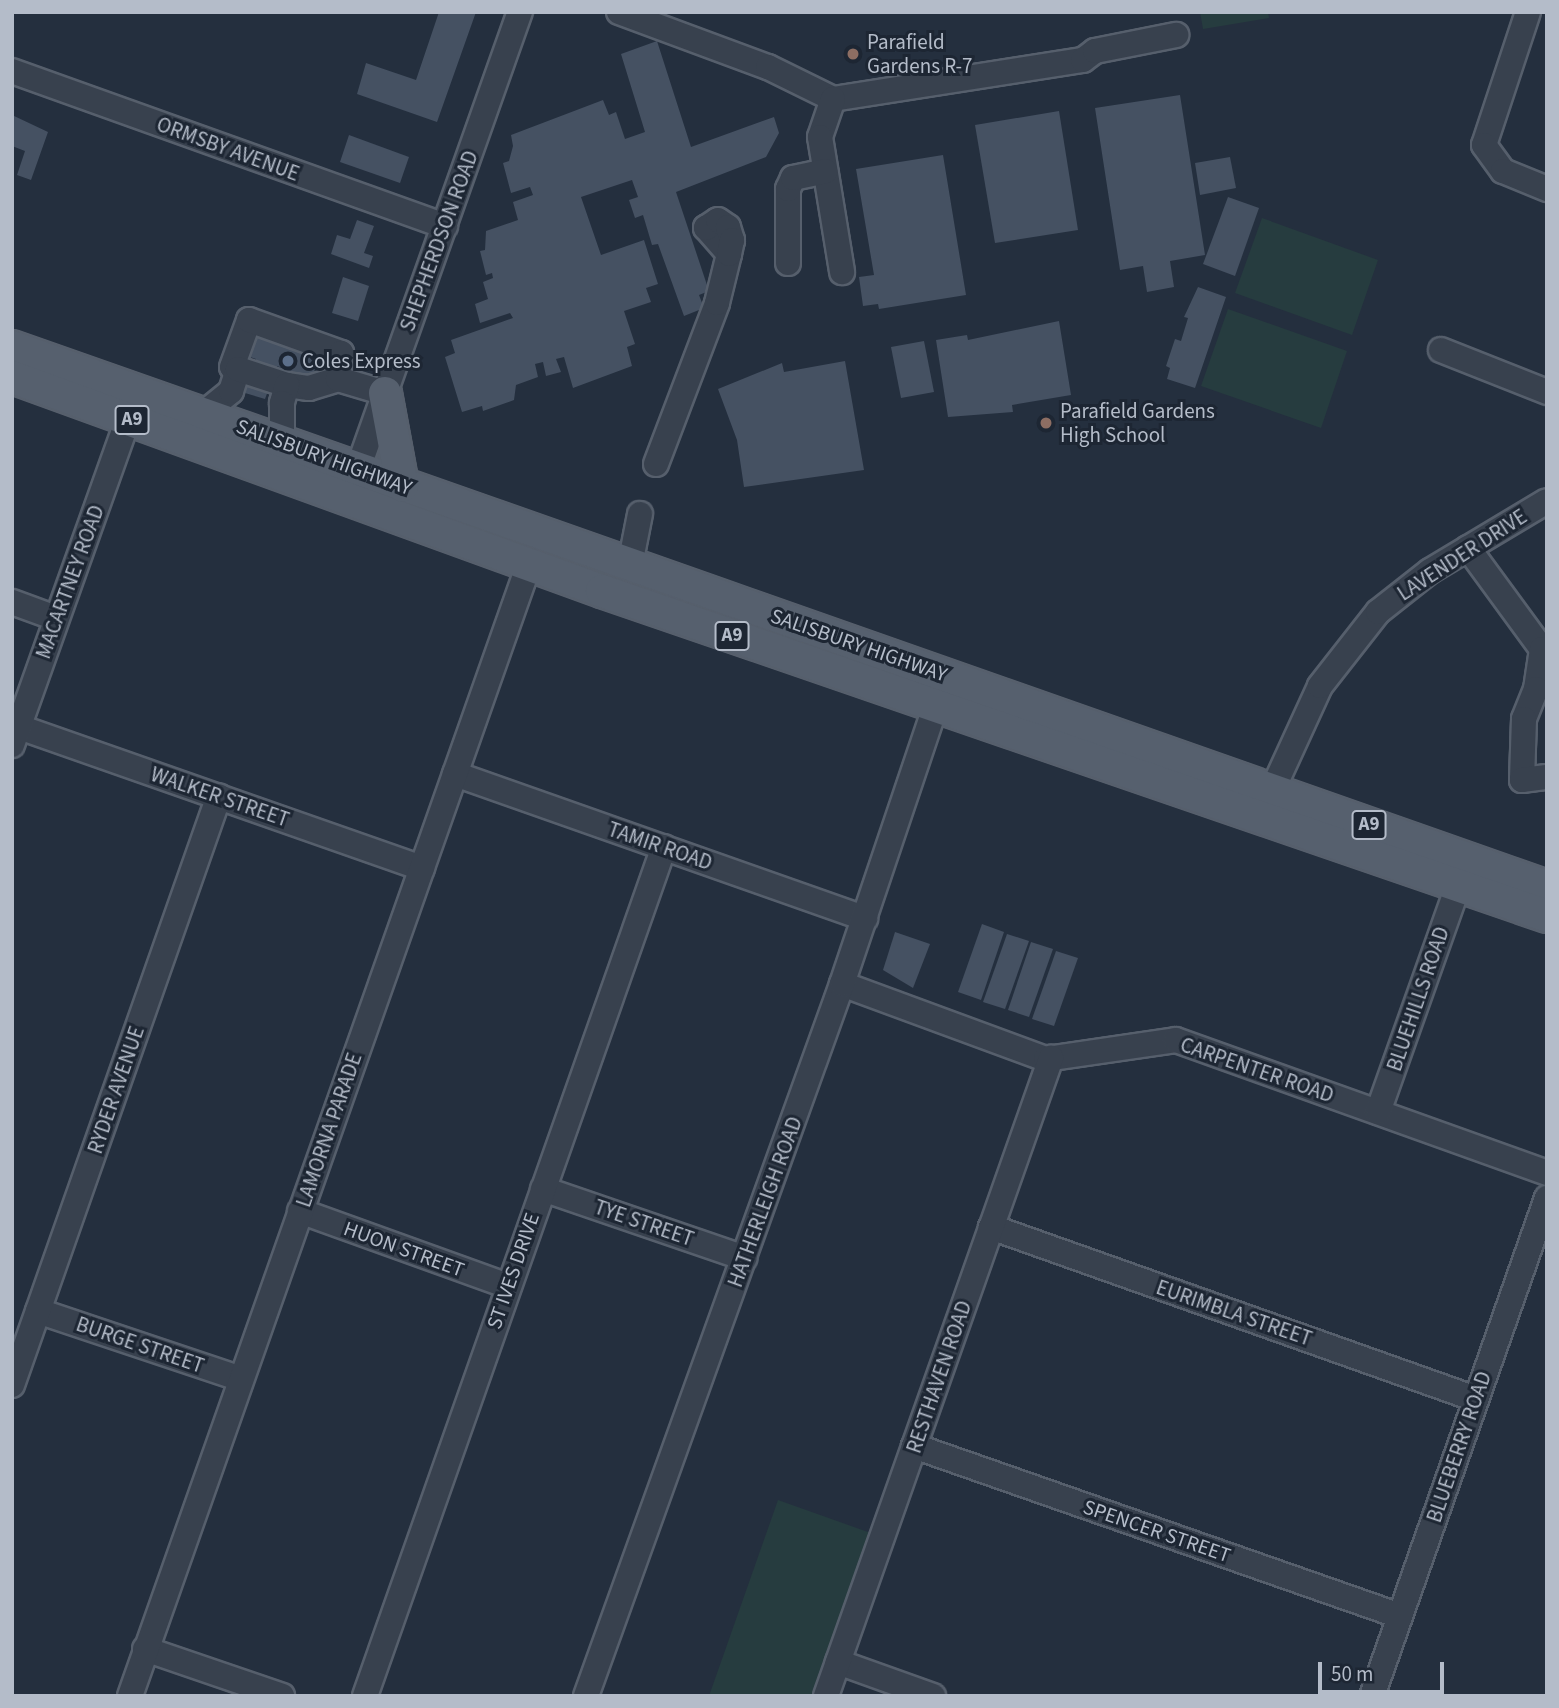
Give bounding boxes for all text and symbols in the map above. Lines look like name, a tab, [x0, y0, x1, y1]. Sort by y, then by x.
place label: Parafield Gardens R-7	[867, 29, 972, 79]
marker: Parafield Gardens R-7	[845, 46, 861, 62]
street label: ORMSBY AVENUE	[153, 112, 303, 186]
street label: SHEPHERDSON ROAD	[395, 147, 483, 335]
place label: Coles Express	[302, 348, 421, 374]
marker: Coles Express	[280, 353, 296, 369]
place label: Parafield Gardens High School	[1060, 398, 1215, 448]
road number: A9	[114, 404, 150, 436]
street label: SALISBURY HIGHWAY	[233, 414, 415, 500]
marker: Parafield Gardens High School	[1038, 415, 1054, 431]
street label: MACARTNEY ROAD	[31, 502, 109, 662]
street label: LAVENDER DRIVE	[1393, 504, 1531, 606]
street label: SALISBURY HIGHWAY	[767, 603, 951, 687]
road number: A9	[714, 621, 750, 652]
street label: WALKER STREET	[147, 762, 293, 832]
road number: A9	[1352, 810, 1386, 840]
street label: TAMIR ROAD	[604, 816, 716, 876]
street label: BLUEHILLS ROAD	[1381, 923, 1455, 1075]
street label: RYDER AVENUE	[82, 1023, 150, 1157]
street label: CARPENTER ROAD	[1177, 1032, 1337, 1108]
street label: LAMORNA PARADE	[291, 1050, 367, 1210]
street label: HATHERLEIGH ROAD	[722, 1113, 808, 1291]
street label: TYE STREET	[591, 1194, 697, 1252]
street label: ST IVES DRIVE	[481, 1210, 545, 1332]
street label: HUON STREET	[340, 1216, 468, 1282]
street label: EURIMBLA STREET	[1153, 1275, 1315, 1351]
street label: RESTHAVEN ROAD	[901, 1297, 977, 1457]
street label: BURGE STREET	[73, 1311, 207, 1379]
street label: BLUEBERRY ROAD	[1421, 1368, 1497, 1526]
street label: SPENCER STREET	[1080, 1494, 1234, 1568]
scale bar	[1321, 1648, 1447, 1692]
text: 50 m	[1331, 1659, 1373, 1689]

